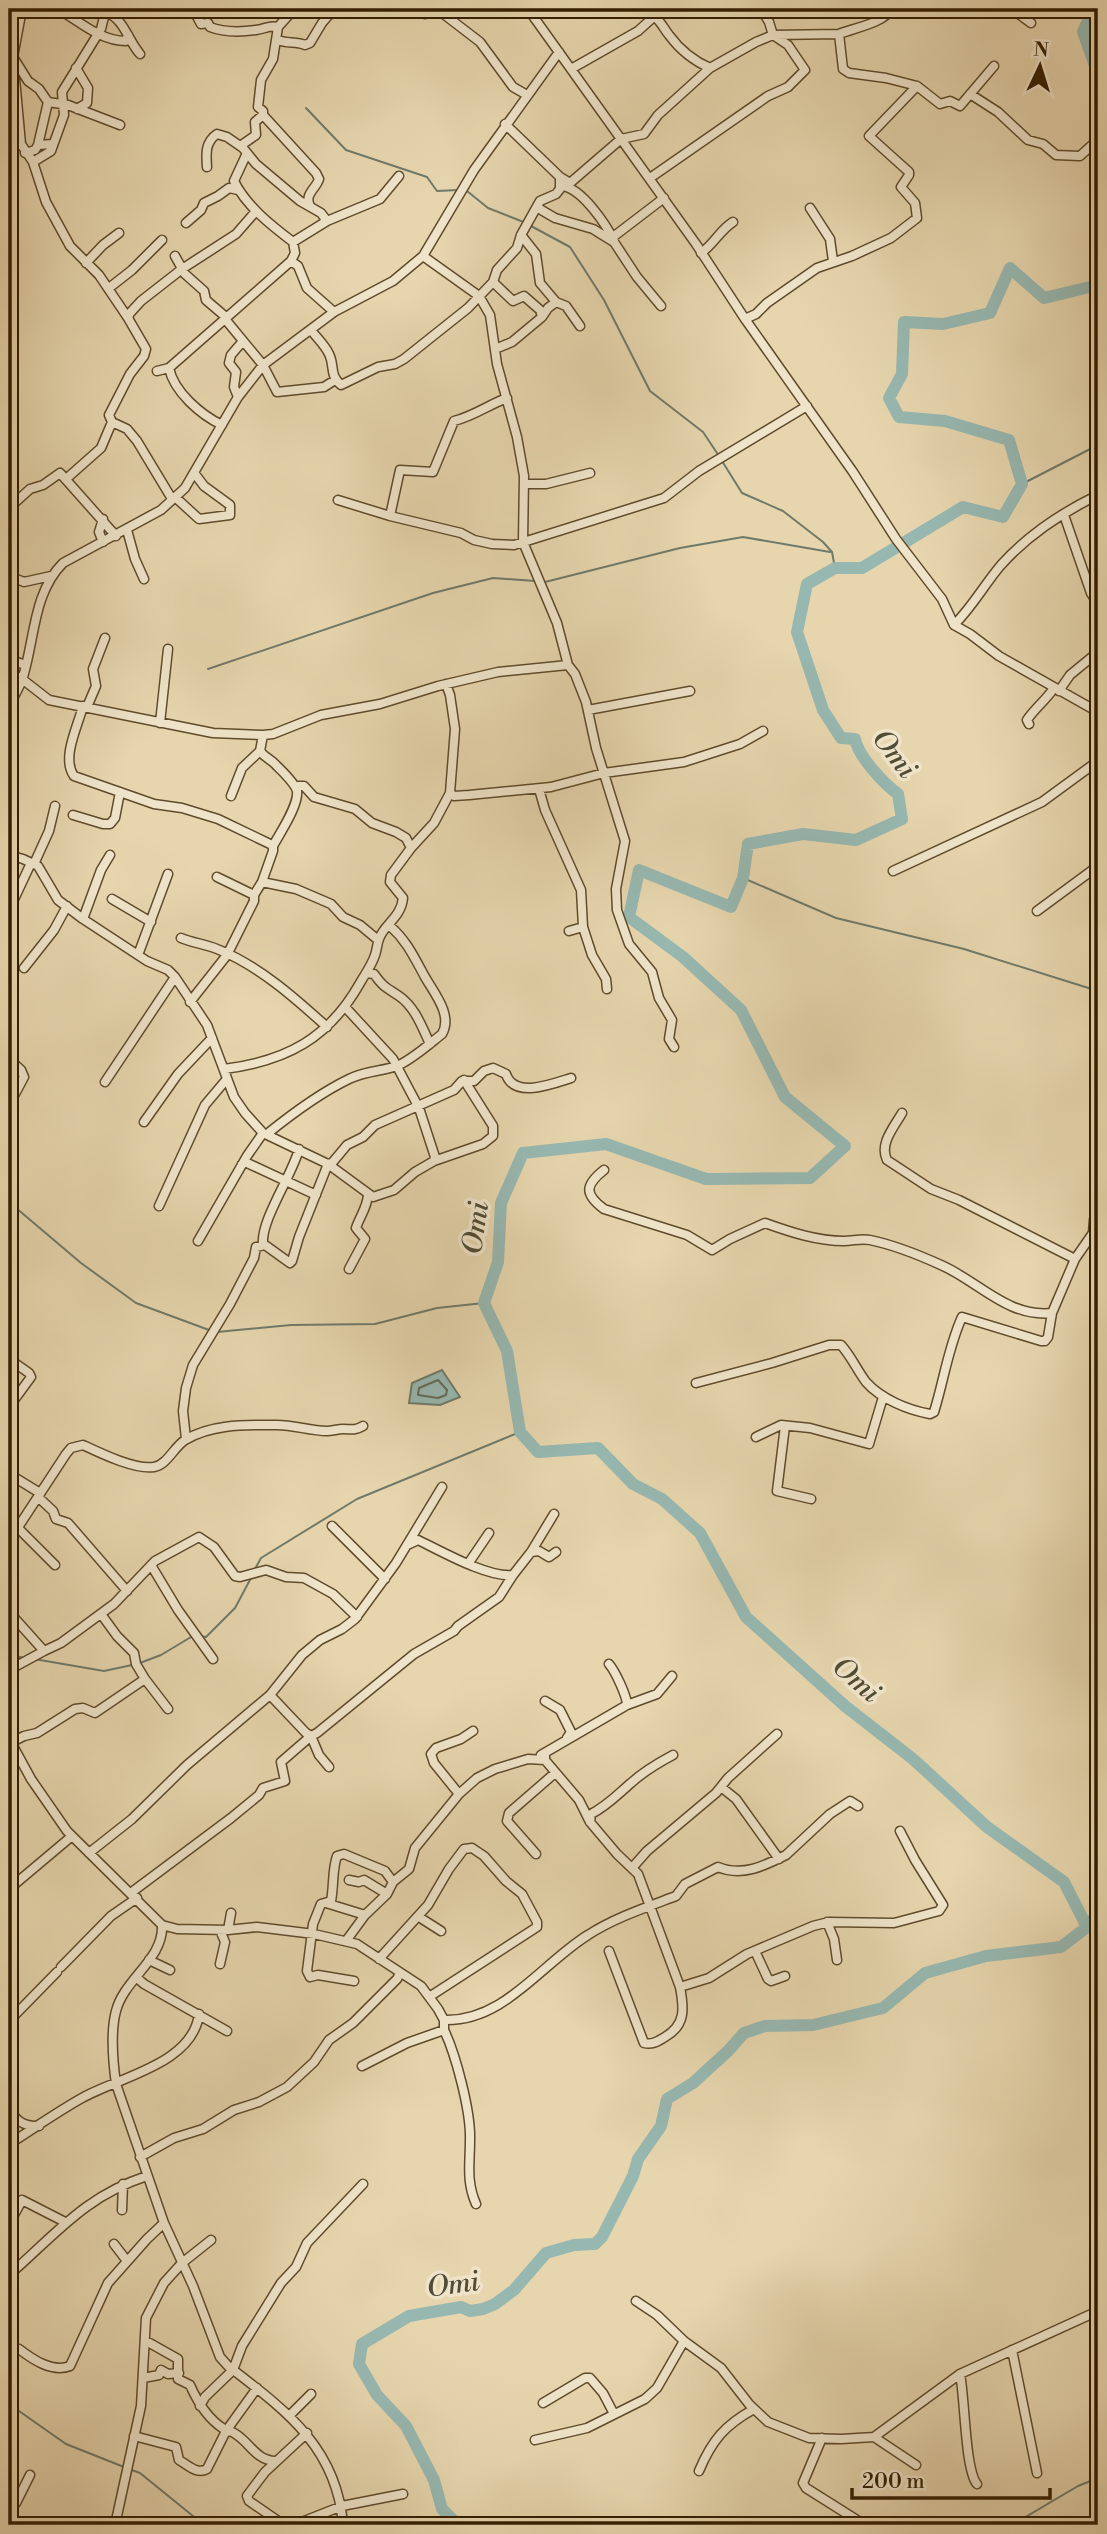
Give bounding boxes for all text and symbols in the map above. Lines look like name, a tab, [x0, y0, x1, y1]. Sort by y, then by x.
north arrow	[1006, 32, 1076, 102]
text: N	[1033, 38, 1049, 63]
water label: Omi	[864, 722, 924, 786]
water label: Omi	[455, 1199, 497, 1257]
water label: Omi	[825, 1649, 888, 1711]
water label: Omi	[424, 2264, 482, 2306]
scale bar	[852, 2457, 1049, 2501]
text: 200 m	[862, 2469, 925, 2495]

